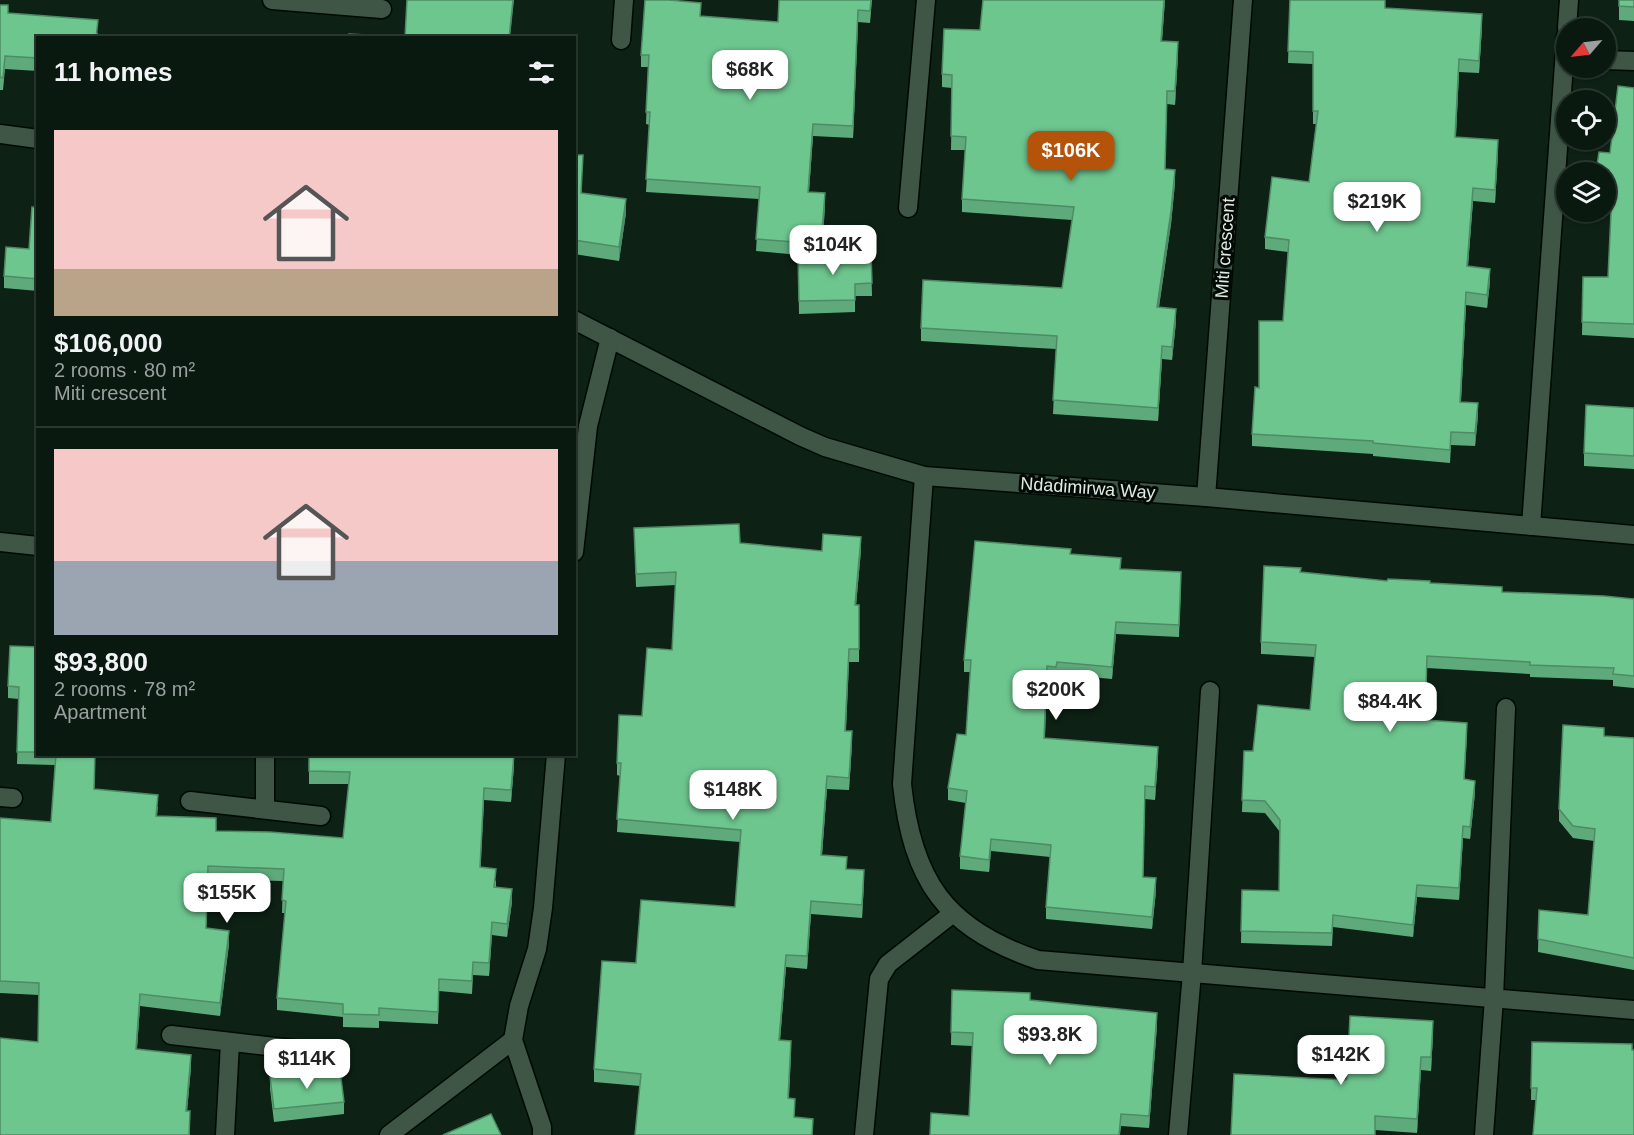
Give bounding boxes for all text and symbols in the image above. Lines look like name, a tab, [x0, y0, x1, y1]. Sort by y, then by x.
north arrow	[1556, 18, 1616, 78]
map controls	[1556, 18, 1616, 222]
pin: $68K	[714, 50, 786, 101]
icon: filters	[525, 56, 558, 89]
text: 11 homes	[54, 57, 173, 87]
text: $68K	[726, 58, 774, 80]
button: locate	[1556, 90, 1616, 150]
pin: $106K	[1029, 131, 1113, 182]
text: $106K	[1042, 139, 1100, 161]
button: layers	[1556, 162, 1616, 222]
icon: home	[252, 169, 360, 277]
pin: $219K	[1335, 182, 1419, 233]
text: $219K	[1348, 190, 1406, 212]
street label: Miti crescent	[1212, 197, 1238, 299]
pin: $104K	[791, 225, 875, 276]
text: $104K	[804, 233, 862, 255]
text: $106,000	[54, 328, 162, 358]
text: 2 rooms · 80 m²	[54, 359, 195, 381]
text: Miti crescent	[54, 382, 166, 404]
street label: Ndadimirwa Way	[1020, 473, 1156, 503]
icon: home	[252, 488, 360, 596]
text: $93,800	[54, 647, 148, 677]
pin: $200K	[1014, 670, 1098, 721]
text: 2 rooms · 78 m²	[54, 678, 195, 700]
text: $200K	[1027, 678, 1085, 700]
pin: $84.4K	[1341, 682, 1439, 733]
text: $84.4K	[1358, 690, 1422, 712]
text: Apartment	[54, 701, 146, 723]
pin: $148K	[691, 770, 775, 821]
text: $148K	[704, 778, 762, 800]
pin: $155K	[185, 873, 269, 924]
text: $155K	[198, 881, 256, 903]
pin: $93.8K	[1001, 1015, 1099, 1066]
text: $93.8K	[1018, 1023, 1082, 1045]
pin: $142K	[1299, 1035, 1383, 1086]
pin: $114K	[265, 1039, 349, 1090]
text: $142K	[1312, 1043, 1370, 1065]
text: $114K	[278, 1047, 336, 1069]

